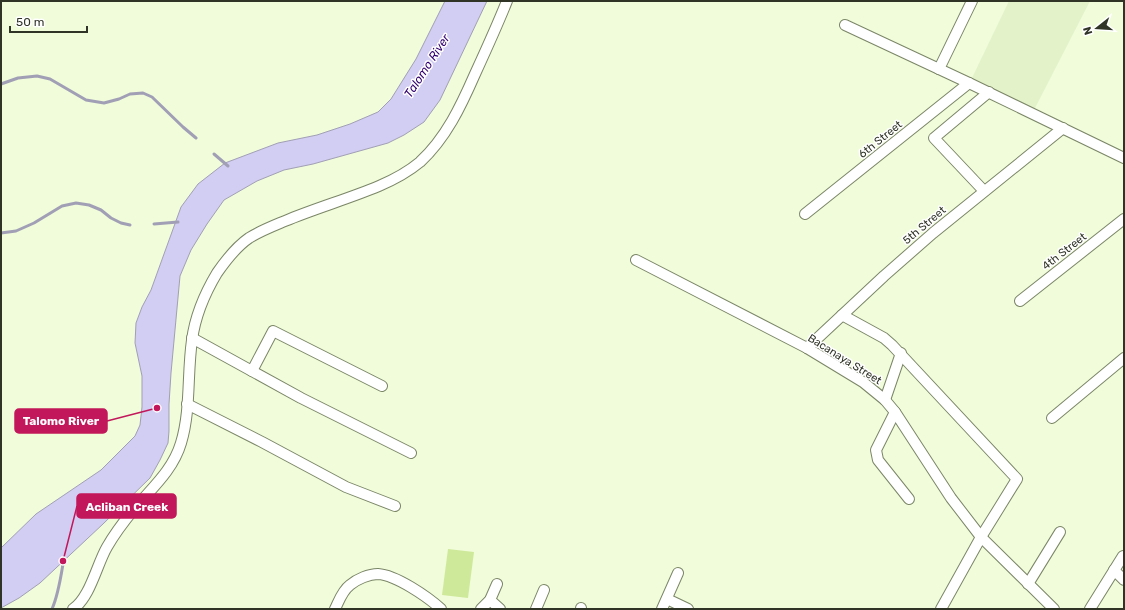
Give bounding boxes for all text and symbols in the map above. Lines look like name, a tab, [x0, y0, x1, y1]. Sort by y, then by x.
scale bar	[10, 8, 87, 34]
north arrow	[1077, 8, 1117, 48]
text: 50 m	[16, 15, 44, 29]
text: N	[1081, 25, 1095, 36]
water label: Talomo River	[401, 31, 453, 100]
street label: 6th Street	[856, 117, 905, 161]
street label: 5th Street	[900, 203, 949, 247]
street label: 4th Street	[1040, 230, 1089, 273]
street label: Bacanaya Street	[805, 331, 885, 388]
callout: Talomo River	[15, 409, 107, 433]
text: Talomo River	[23, 414, 100, 428]
callout: Acliban Creek	[77, 494, 176, 518]
text: Acliban Creek	[86, 500, 168, 514]

